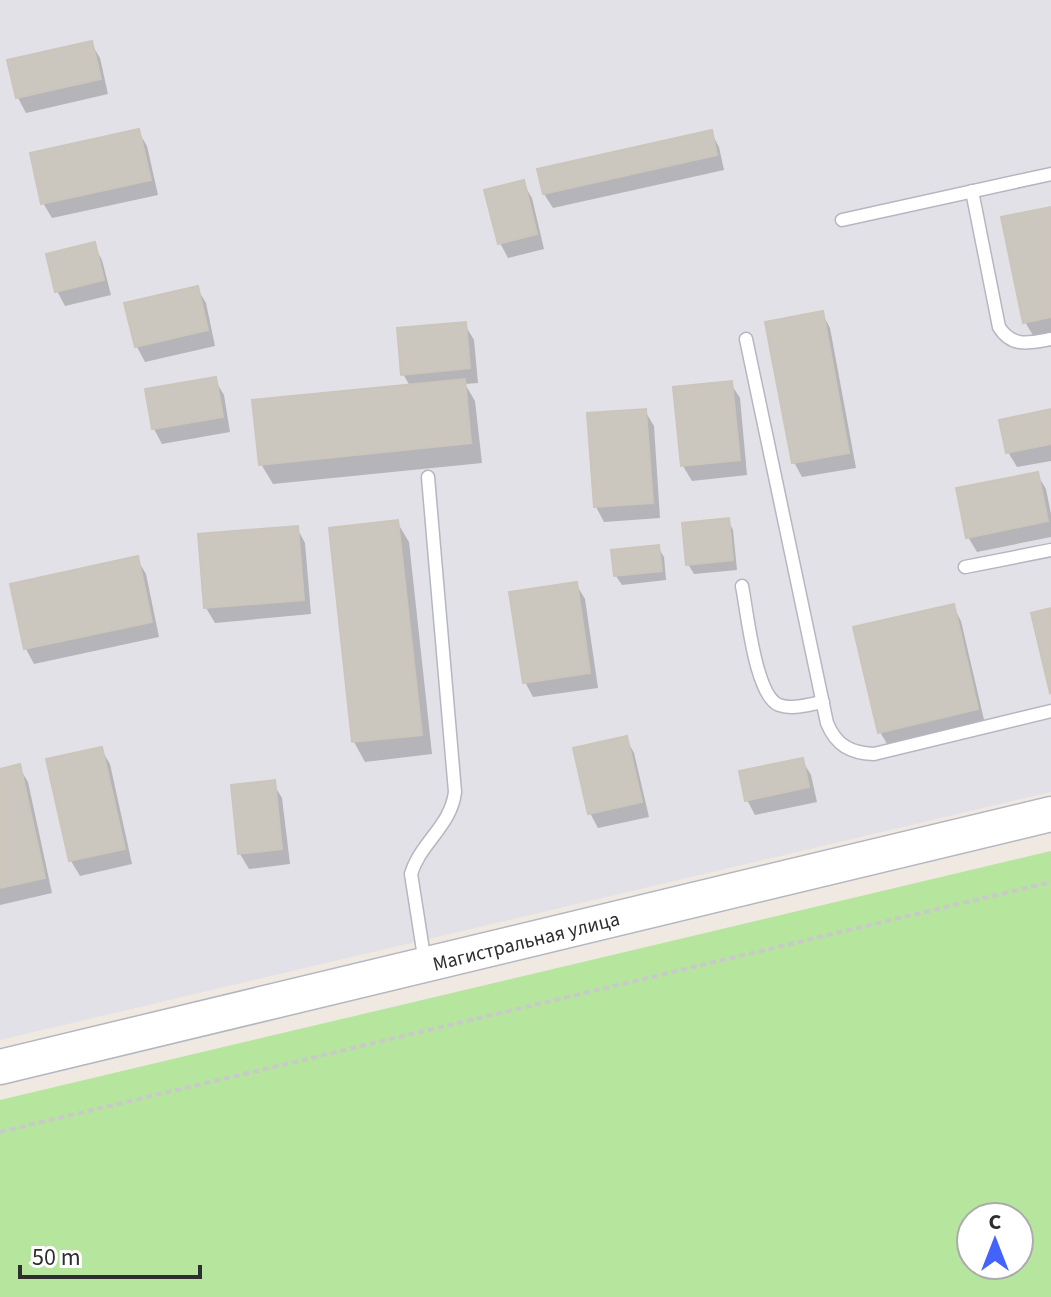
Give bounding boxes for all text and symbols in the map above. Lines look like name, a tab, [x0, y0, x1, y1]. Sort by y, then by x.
street label: Магистральная улица	[430, 905, 623, 979]
north arrow	[955, 1201, 1035, 1281]
text: С	[989, 1206, 1002, 1238]
scale bar	[20, 1229, 200, 1279]
text: 50 m	[32, 1240, 81, 1275]

